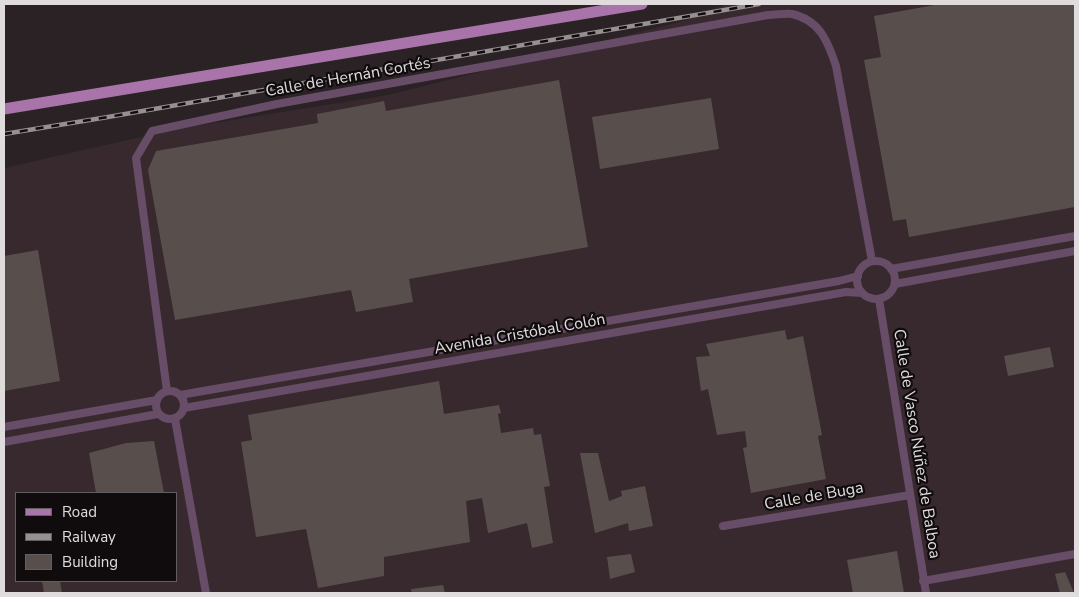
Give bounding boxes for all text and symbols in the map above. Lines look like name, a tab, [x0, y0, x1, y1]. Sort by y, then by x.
street label: Calle de Hernán Cortés	[264, 54, 432, 102]
street label: Avenida Cristóbal Colón	[433, 311, 607, 359]
street label: Calle de Vasco Núñez de Balboa	[888, 328, 944, 560]
street label: Calle de Buga	[763, 479, 865, 515]
legend	[15, 492, 178, 582]
text: Road	[62, 502, 97, 522]
text: Railway	[62, 527, 116, 547]
text: Building	[62, 552, 118, 572]

